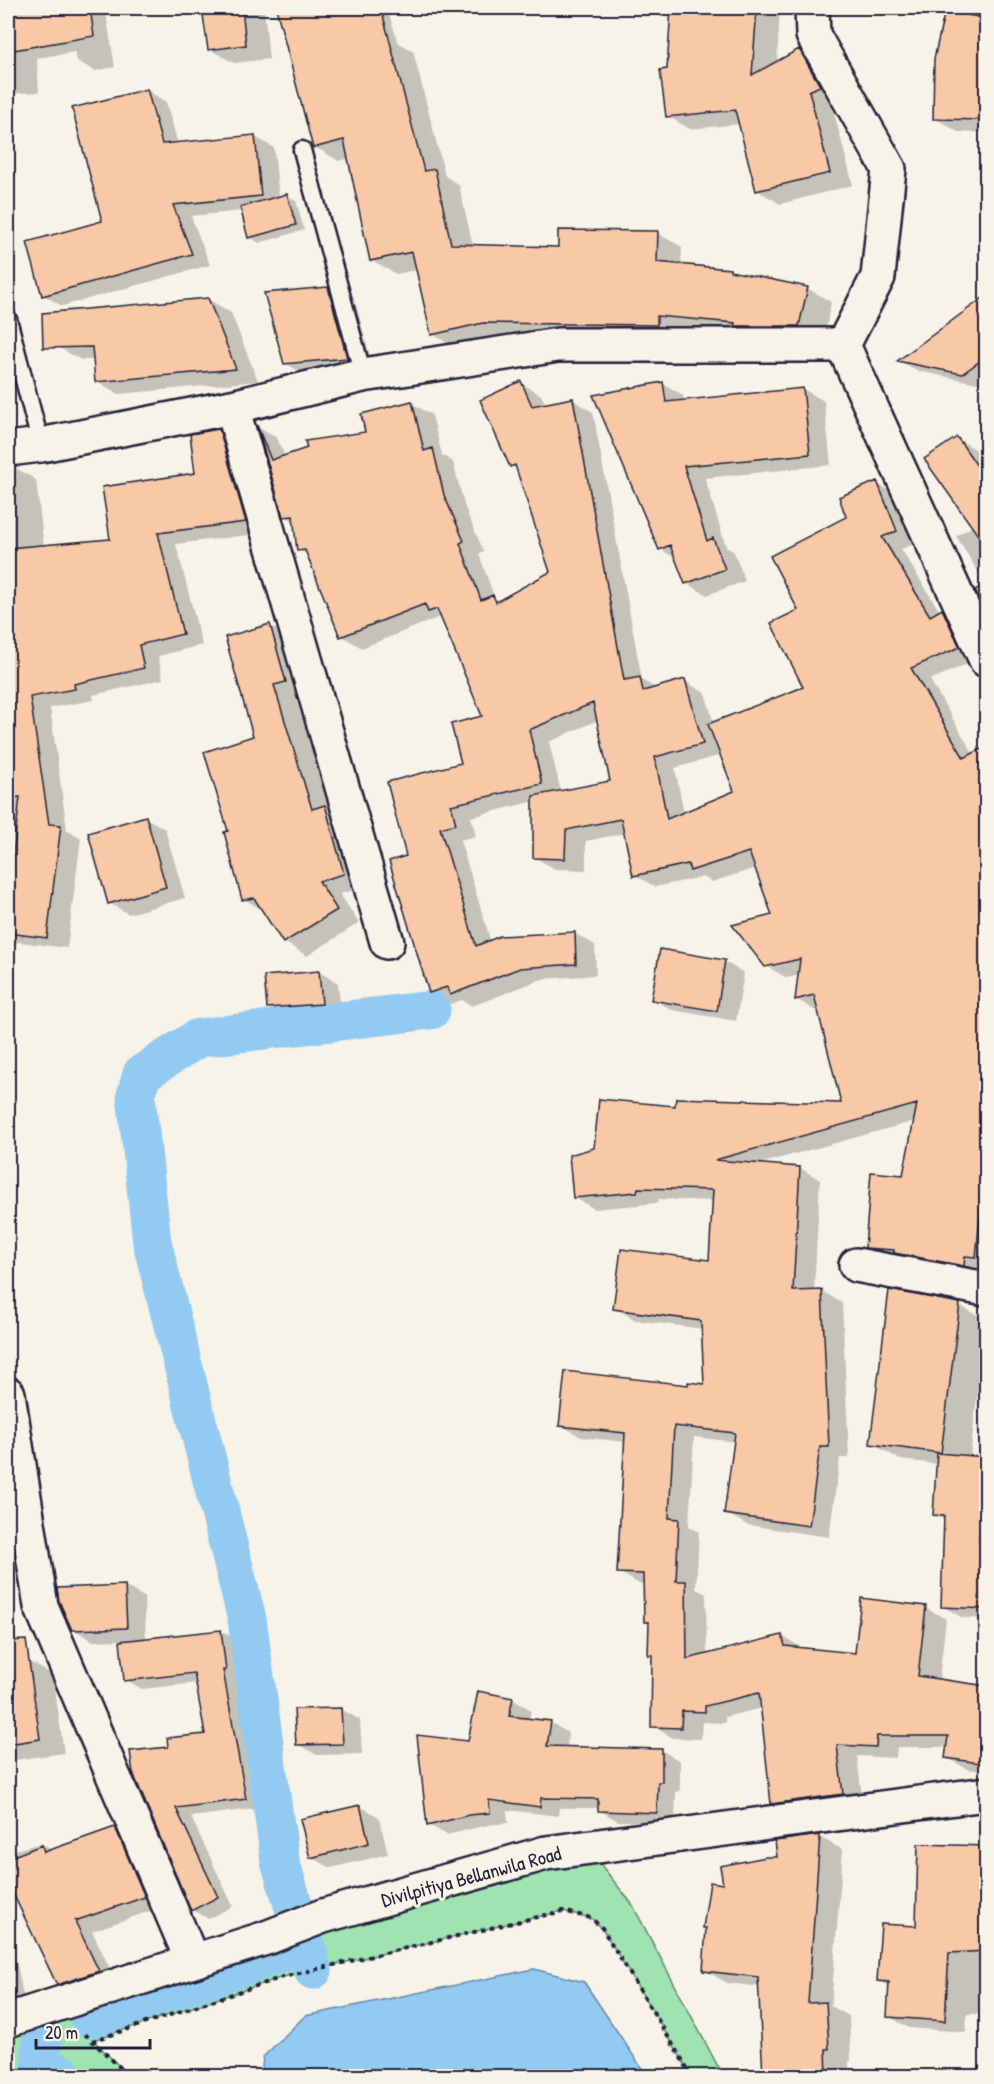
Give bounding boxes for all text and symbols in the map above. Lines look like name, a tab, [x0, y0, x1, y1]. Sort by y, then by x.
street label: Divilpitiya Bellanwila Road	[378, 1839, 564, 1913]
scale bar	[36, 2012, 150, 2050]
text: 20 m	[45, 2020, 78, 2045]

